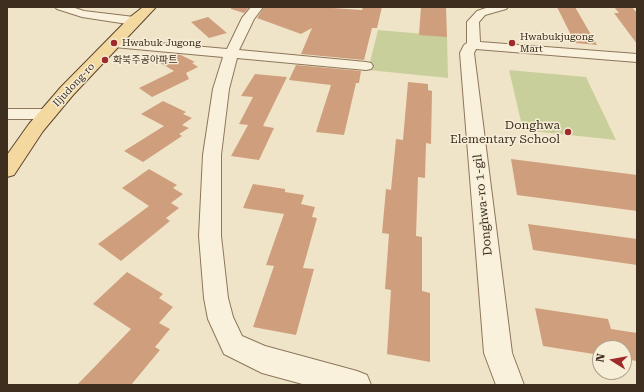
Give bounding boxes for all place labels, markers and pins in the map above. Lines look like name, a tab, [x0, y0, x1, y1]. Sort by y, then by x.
place label: Hwabukjugong Mart	[520, 31, 594, 54]
place label: Hwabuk Jugong	[122, 37, 201, 49]
marker: Hwabuk Jugong	[109, 38, 119, 48]
marker: Hwabukjugong Mart	[507, 38, 517, 48]
place label: 화북주공아파트	[113, 54, 177, 66]
marker: 화북주공아파트	[100, 55, 110, 65]
place label: Donghwa Elementary School	[450, 118, 560, 146]
marker: Donghwa Elementary School	[563, 127, 573, 137]

